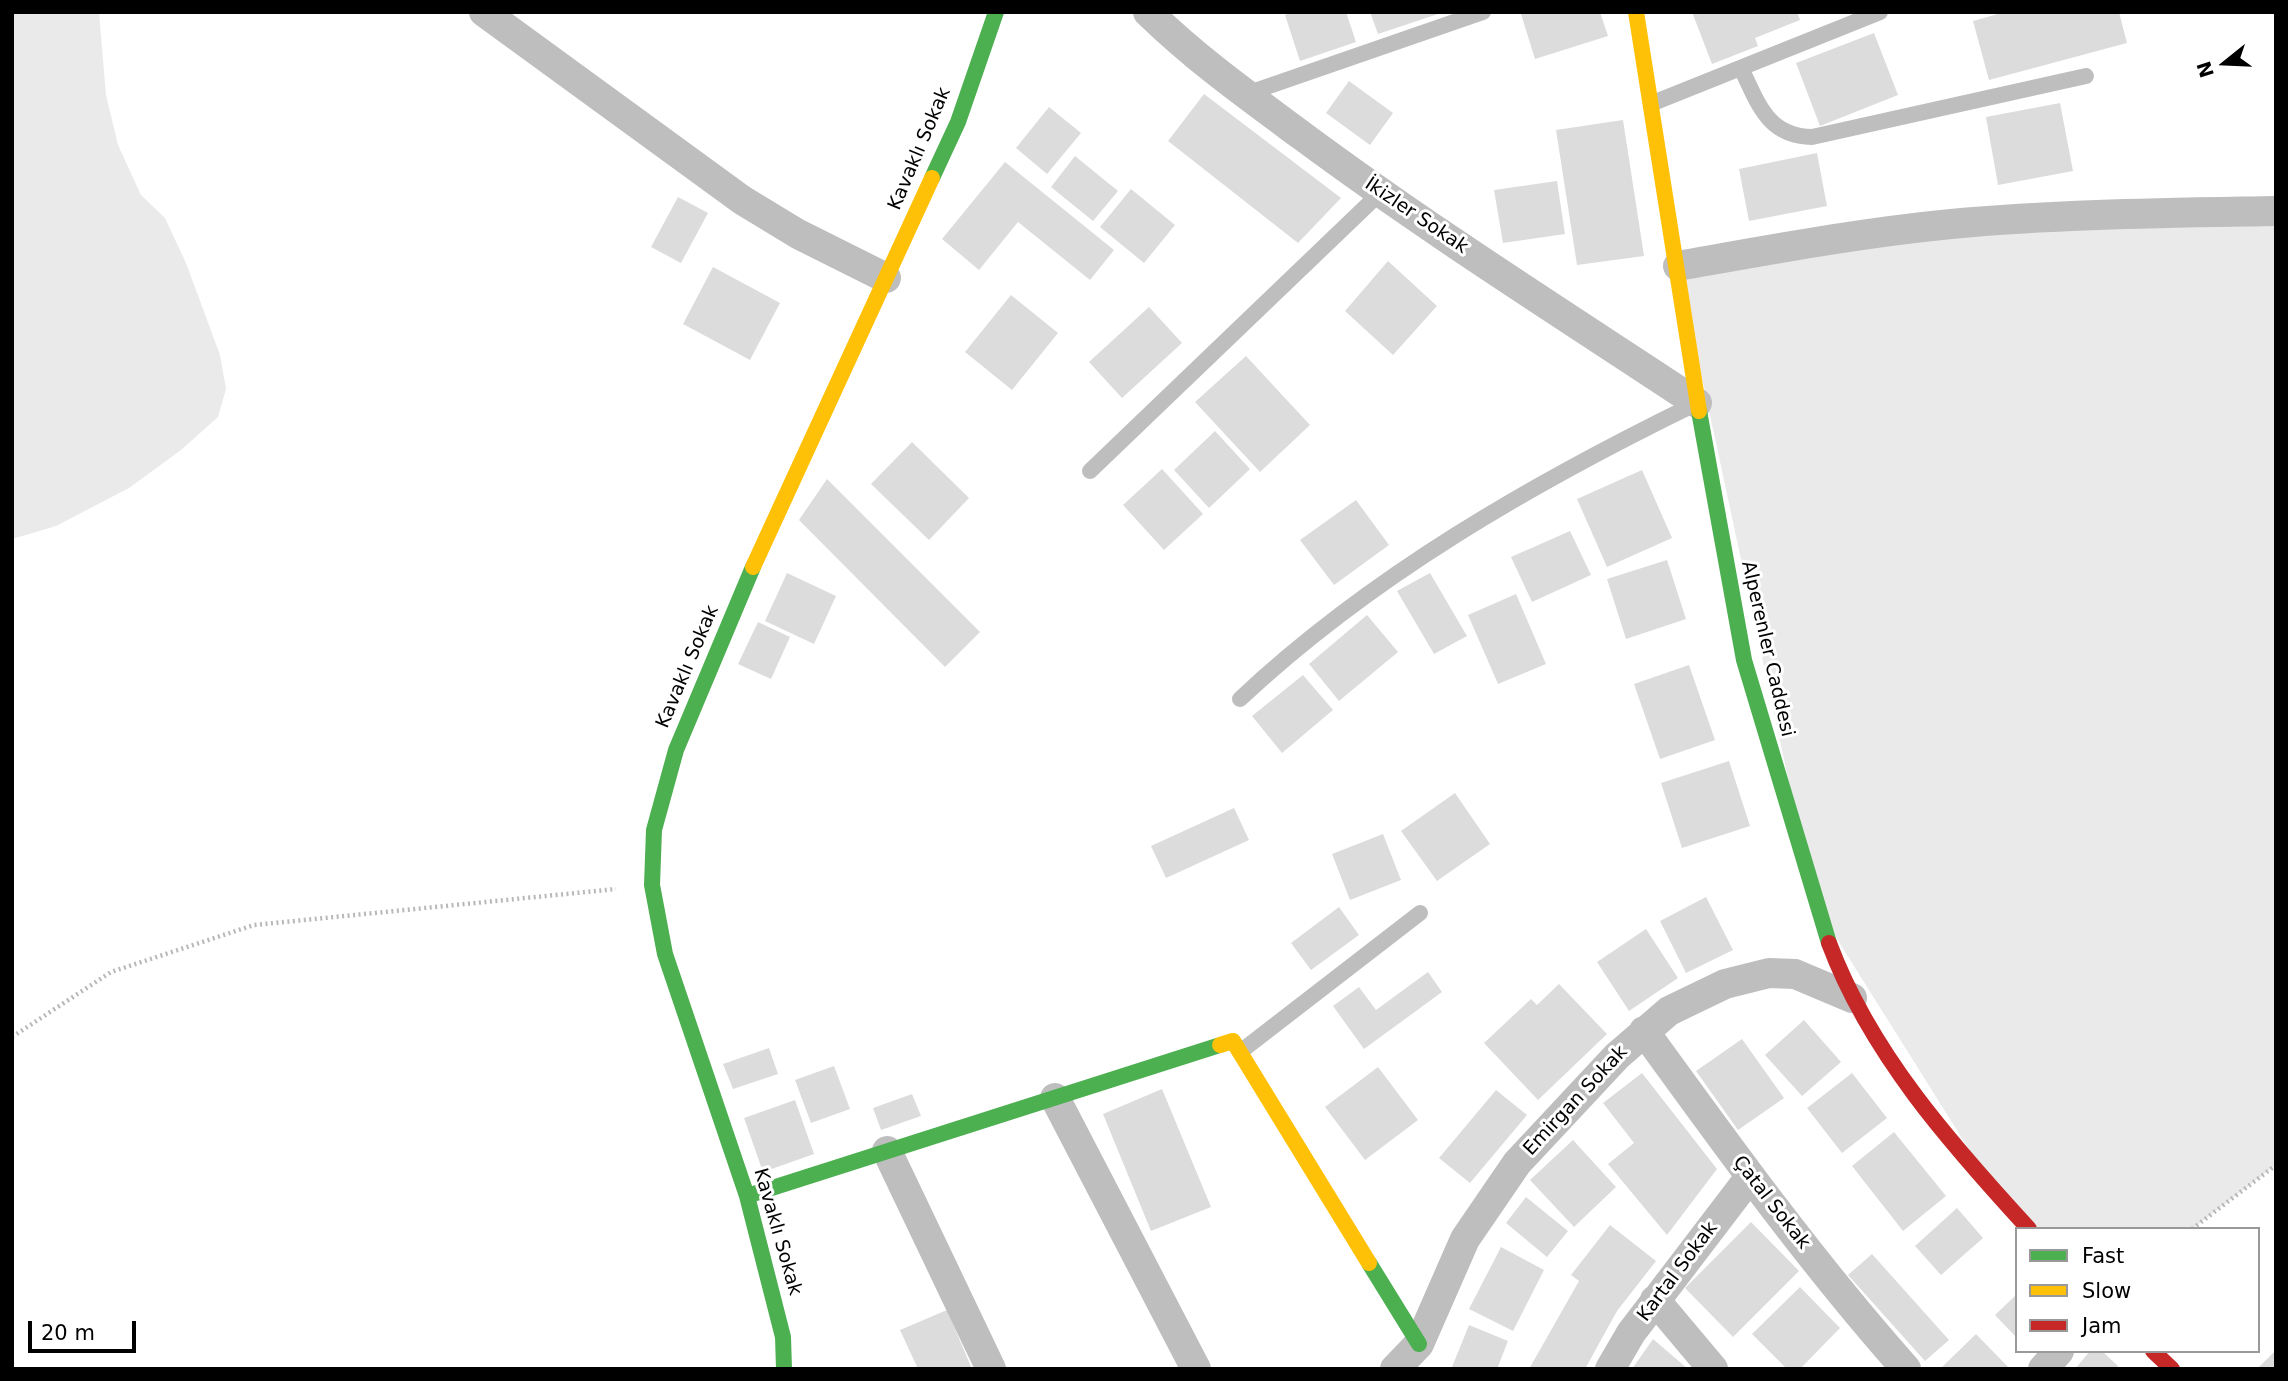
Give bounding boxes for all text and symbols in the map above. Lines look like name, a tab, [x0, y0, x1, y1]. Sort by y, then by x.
north arrow	[2190, 28, 2260, 98]
text: N	[2192, 59, 2218, 80]
street label: Kavaklı Sokak	[884, 84, 956, 214]
street label: İkizler Sokak	[1360, 173, 1472, 259]
street label: Alperenler Caddesi	[1736, 559, 1798, 739]
street label: Kavaklı Sokak	[652, 602, 724, 732]
street label: Emirgan Sokak	[1519, 1041, 1633, 1161]
street label: Çatal Sokak	[1727, 1152, 1815, 1254]
street label: Kavaklı Sokak	[748, 1166, 806, 1298]
street label: Kartal Sokak	[1633, 1218, 1723, 1326]
legend	[2015, 1227, 2260, 1353]
text: Fast	[2082, 1244, 2124, 1268]
text: Slow	[2082, 1279, 2131, 1303]
scale bar	[32, 1308, 140, 1352]
text: Jam	[2082, 1314, 2122, 1338]
text: 20 m	[41, 1321, 95, 1345]

